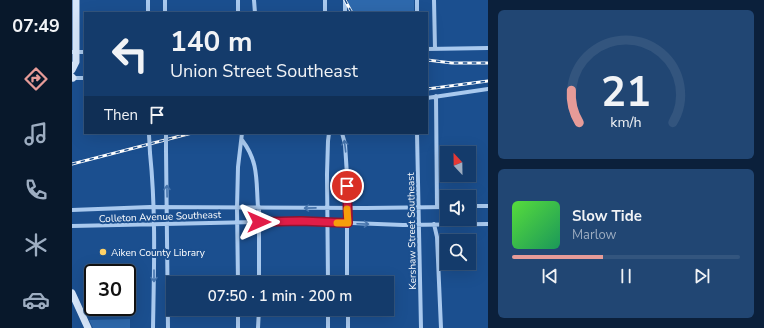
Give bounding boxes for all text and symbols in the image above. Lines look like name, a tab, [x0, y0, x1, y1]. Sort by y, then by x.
text: 07:49	[12, 14, 60, 38]
text: 140 m	[170, 23, 253, 61]
icon: left	[104, 28, 156, 80]
text: Union Street Southeast	[170, 59, 358, 83]
text: 21	[601, 63, 651, 120]
icon: directions	[22, 65, 50, 93]
icon: arrive	[146, 104, 168, 126]
text: Then	[104, 105, 138, 125]
text: km/h	[610, 112, 642, 131]
icon: music	[22, 120, 50, 148]
one-way arrow	[341, 140, 349, 153]
north arrow	[440, 146, 476, 182]
map controls	[440, 146, 476, 270]
pin	[330, 169, 364, 203]
street label: Kershaw Street Southeast	[404, 172, 420, 290]
icon: arrive	[336, 175, 358, 197]
icon: phone	[22, 176, 50, 204]
one-way arrow	[163, 185, 171, 198]
button: sound	[440, 190, 476, 226]
position arrow	[238, 201, 280, 243]
one-way arrow	[304, 204, 317, 211]
text: Slow Tide	[572, 206, 642, 226]
street label: Colleton Avenue Southeast	[99, 208, 222, 226]
one-way arrow	[356, 220, 369, 228]
text: Marlow	[572, 226, 617, 244]
icon: climate	[22, 231, 50, 259]
button: search	[440, 234, 476, 270]
place label: Aiken County Library	[111, 246, 206, 260]
marker: Aiken County Library	[98, 247, 108, 257]
speed limit sign: 30	[84, 264, 136, 316]
icon: previous	[539, 265, 561, 287]
icon: pause	[615, 265, 637, 287]
icon: next	[691, 265, 713, 287]
one-way arrow	[150, 269, 158, 282]
icon: car	[22, 286, 50, 314]
text: 07:50 · 1 min · 200 m	[208, 286, 352, 306]

